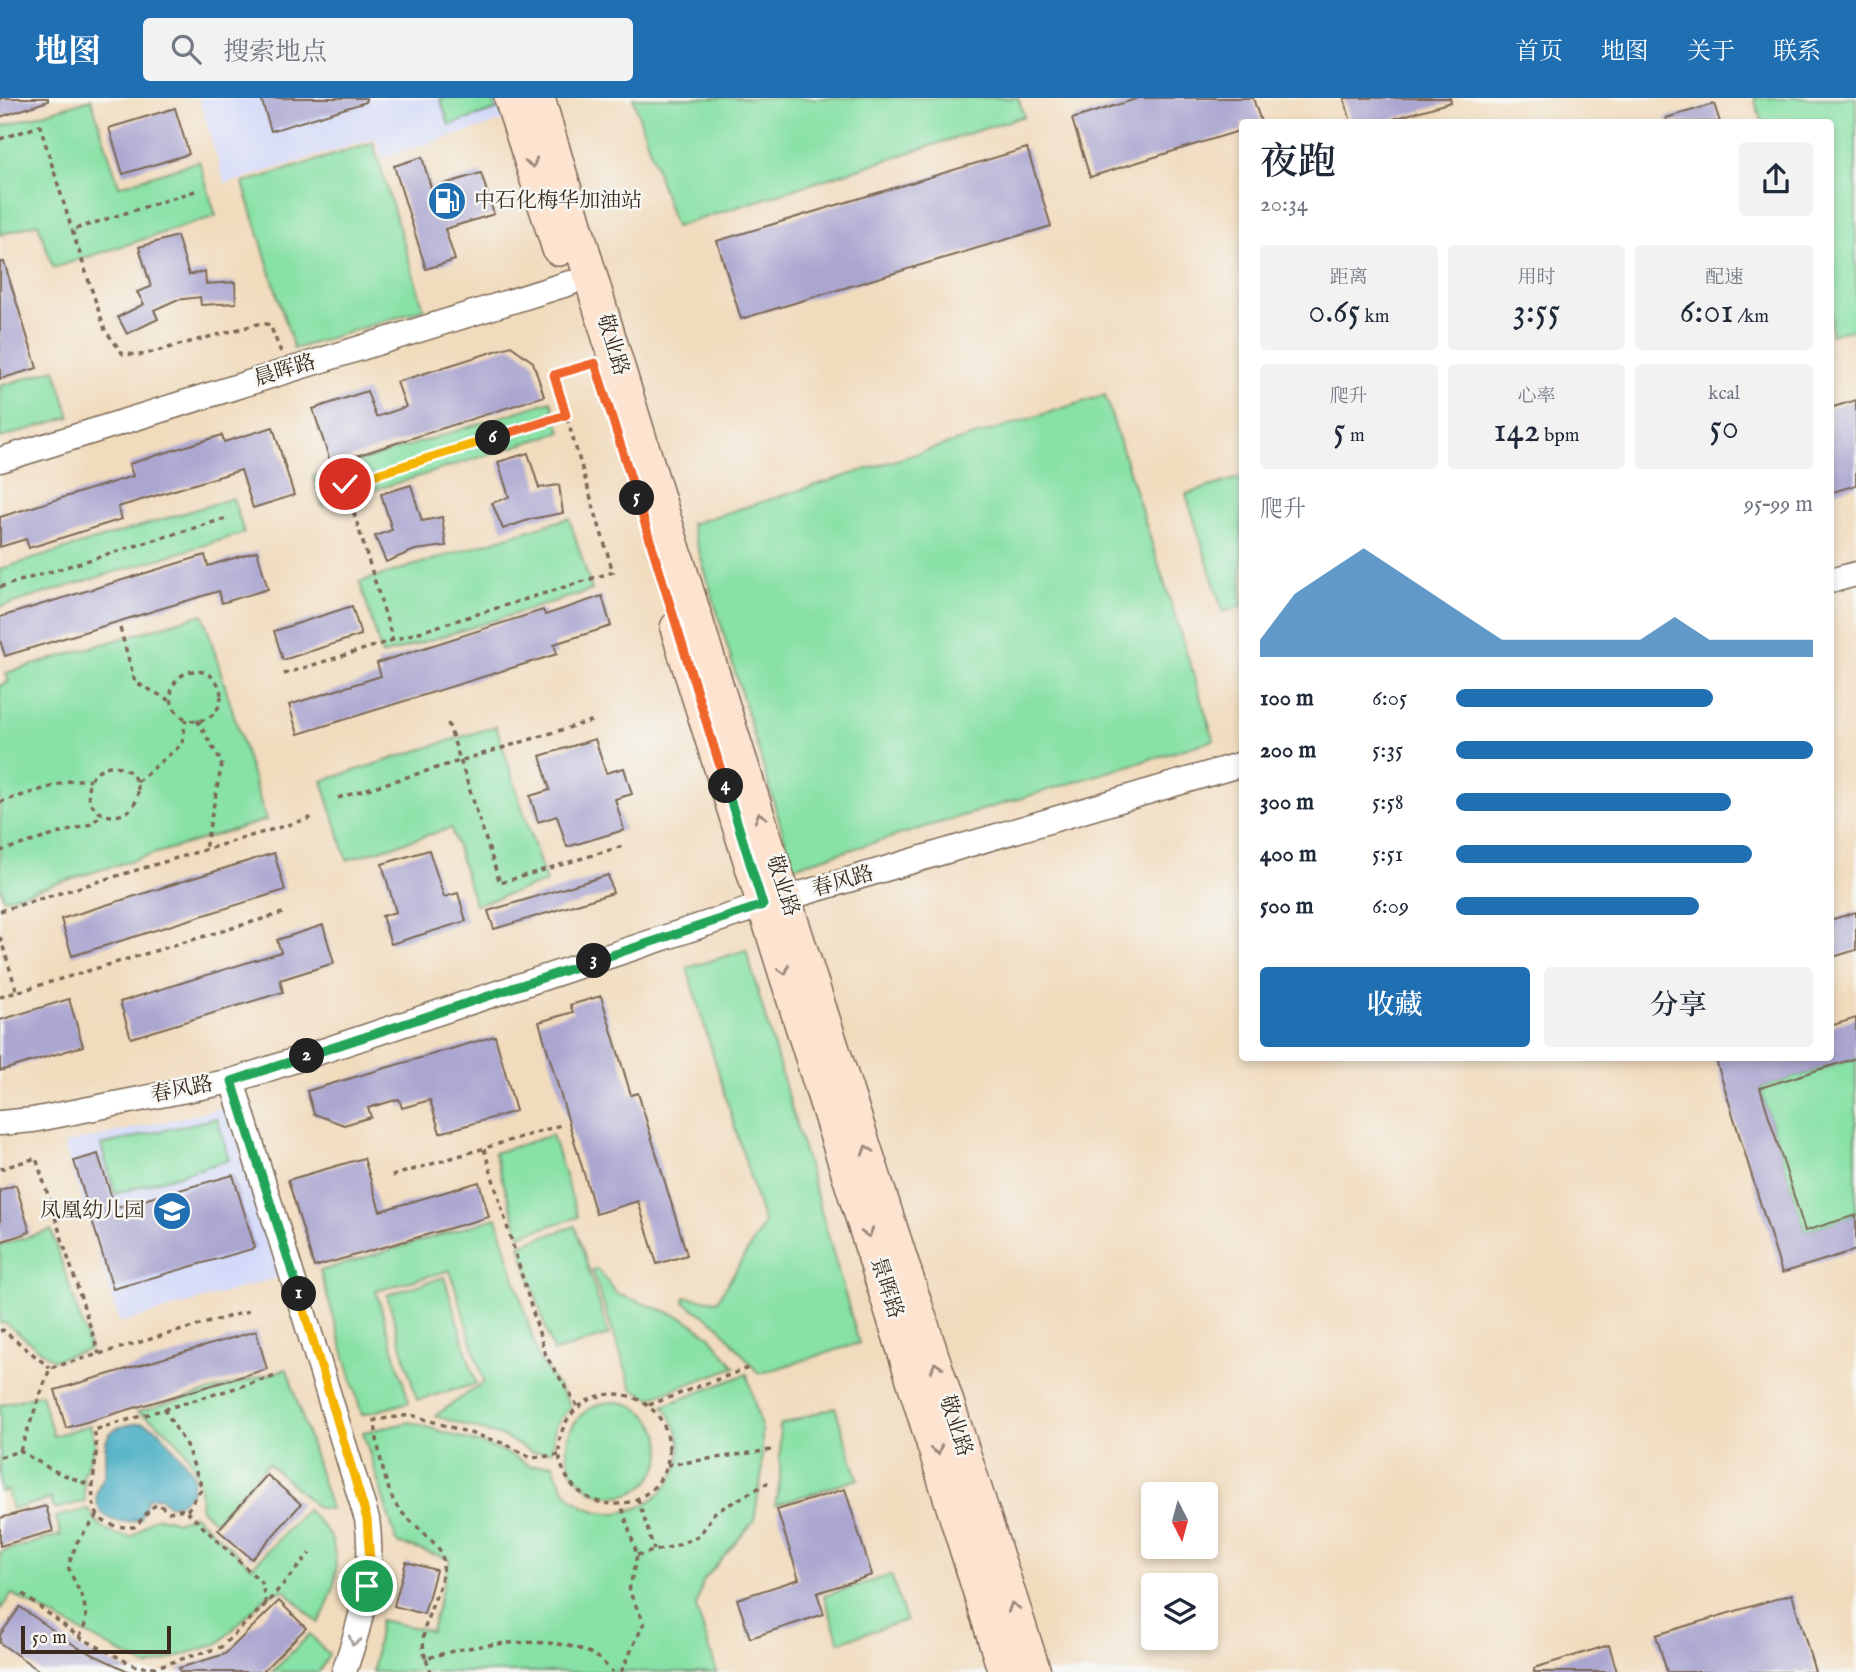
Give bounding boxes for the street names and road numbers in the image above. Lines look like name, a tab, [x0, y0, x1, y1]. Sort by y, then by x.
street label: 敬业路	[590, 311, 634, 379]
street label: 晨晖路	[251, 349, 319, 393]
street label: 敬业路	[759, 852, 805, 920]
street label: 春风路	[809, 860, 877, 904]
street label: 春风路	[149, 1071, 215, 1109]
street label: 景晖路	[863, 1254, 909, 1322]
street label: 敬业路	[932, 1392, 978, 1460]

